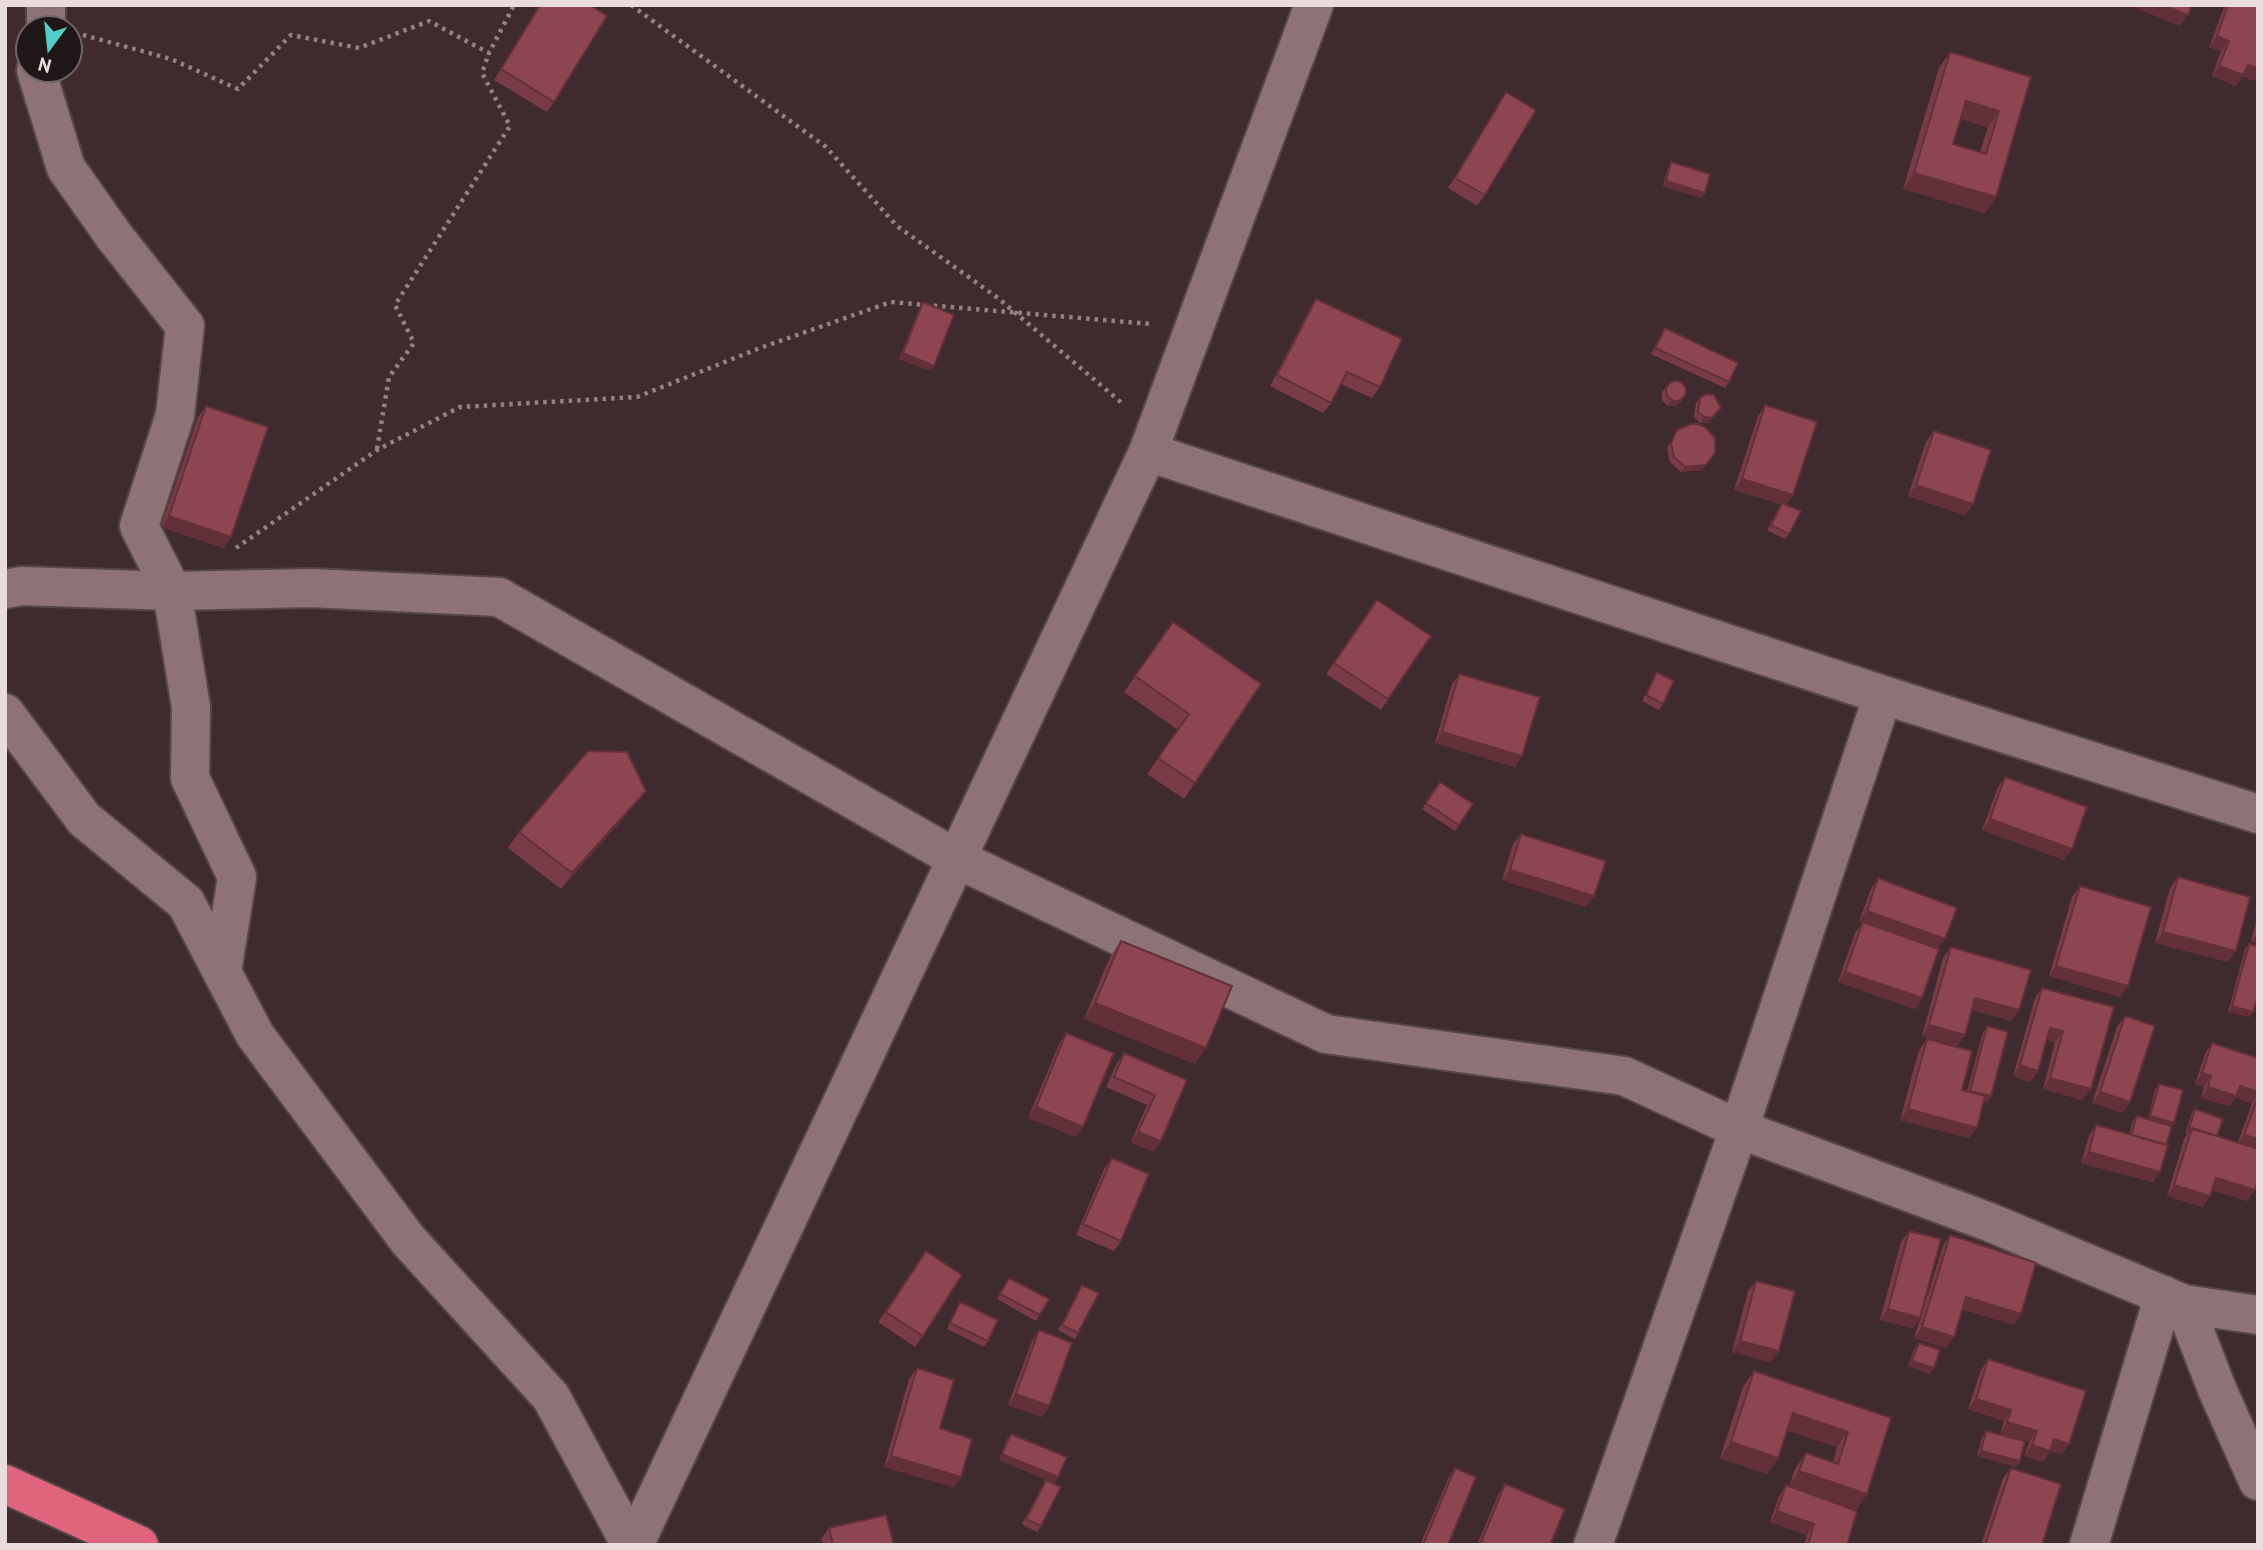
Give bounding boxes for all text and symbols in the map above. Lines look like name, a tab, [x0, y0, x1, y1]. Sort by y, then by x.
north arrow	[14, 14, 84, 84]
text: N	[35, 52, 54, 79]

